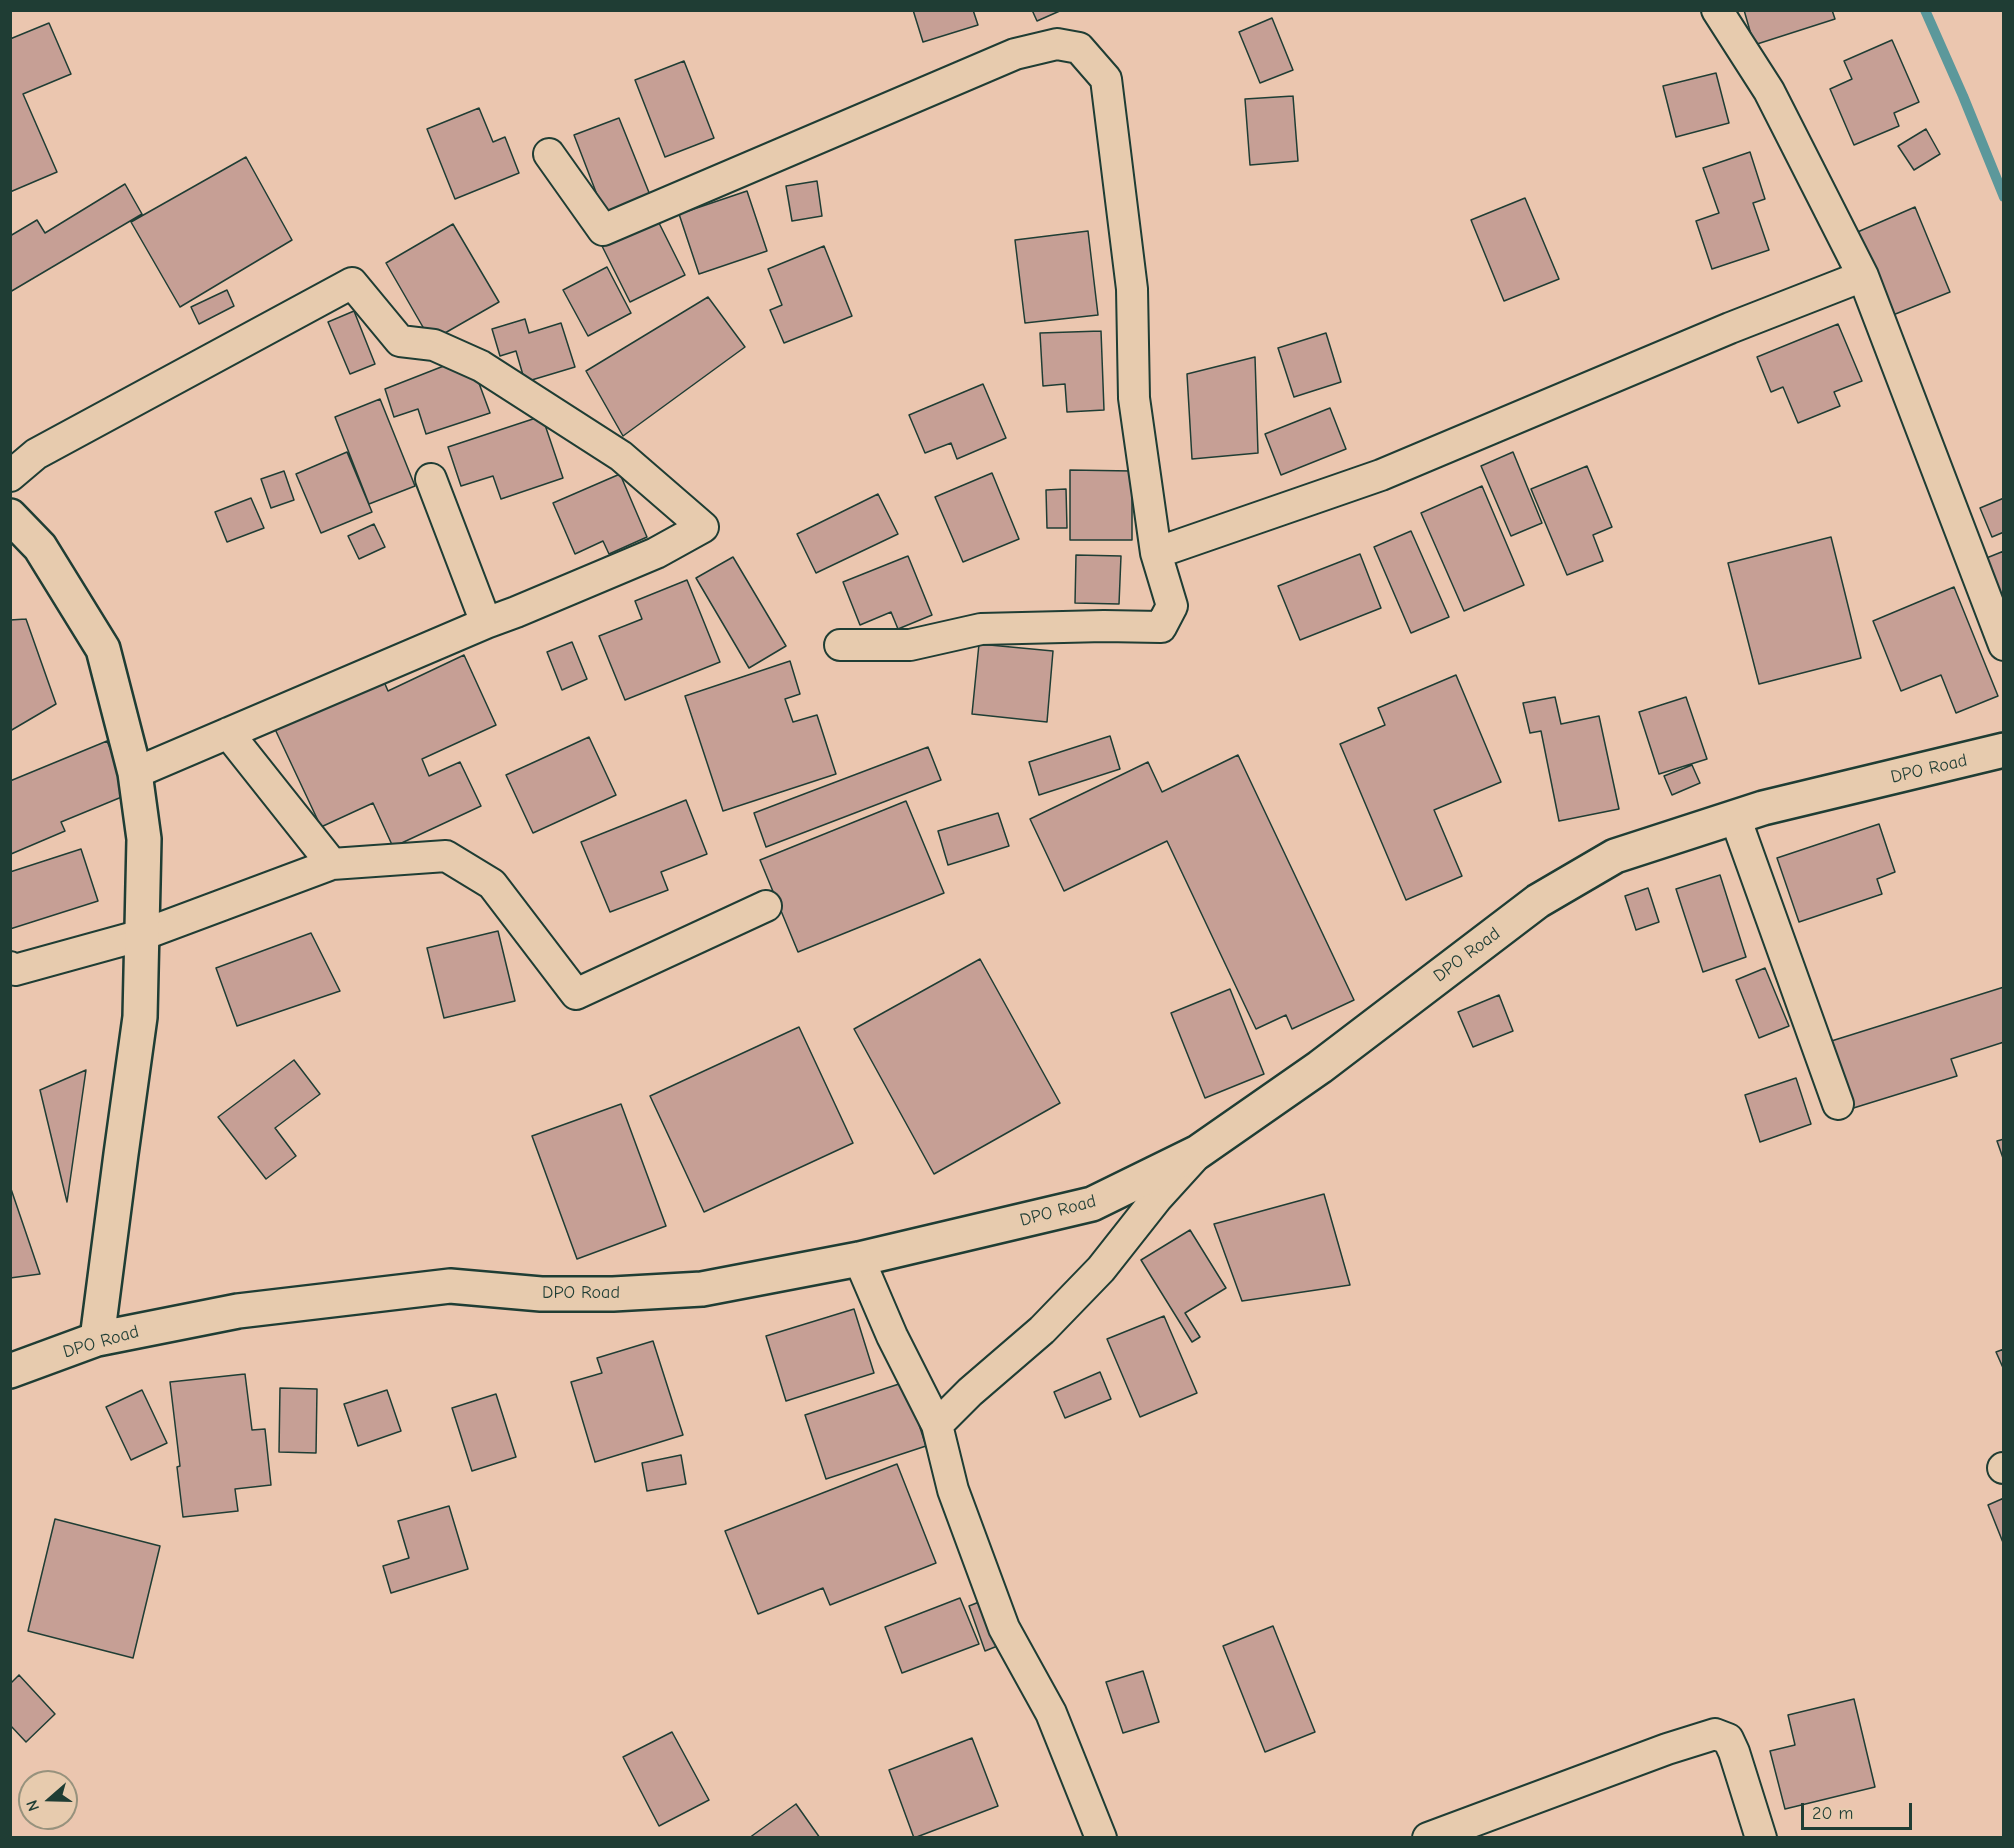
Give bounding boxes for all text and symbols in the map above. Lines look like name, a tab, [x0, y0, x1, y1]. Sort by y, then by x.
street label: DPO Road	[1889, 750, 1969, 788]
street label: DPO Road	[1429, 923, 1505, 987]
street label: DPO Road	[1018, 1190, 1098, 1232]
street label: DPO Road	[542, 1282, 620, 1304]
street label: DPO Road	[61, 1321, 141, 1363]
north arrow	[18, 1770, 78, 1830]
scale bar	[1804, 1791, 1915, 1829]
text: N	[23, 1797, 43, 1813]
text: 20 m	[1812, 1803, 1853, 1824]

